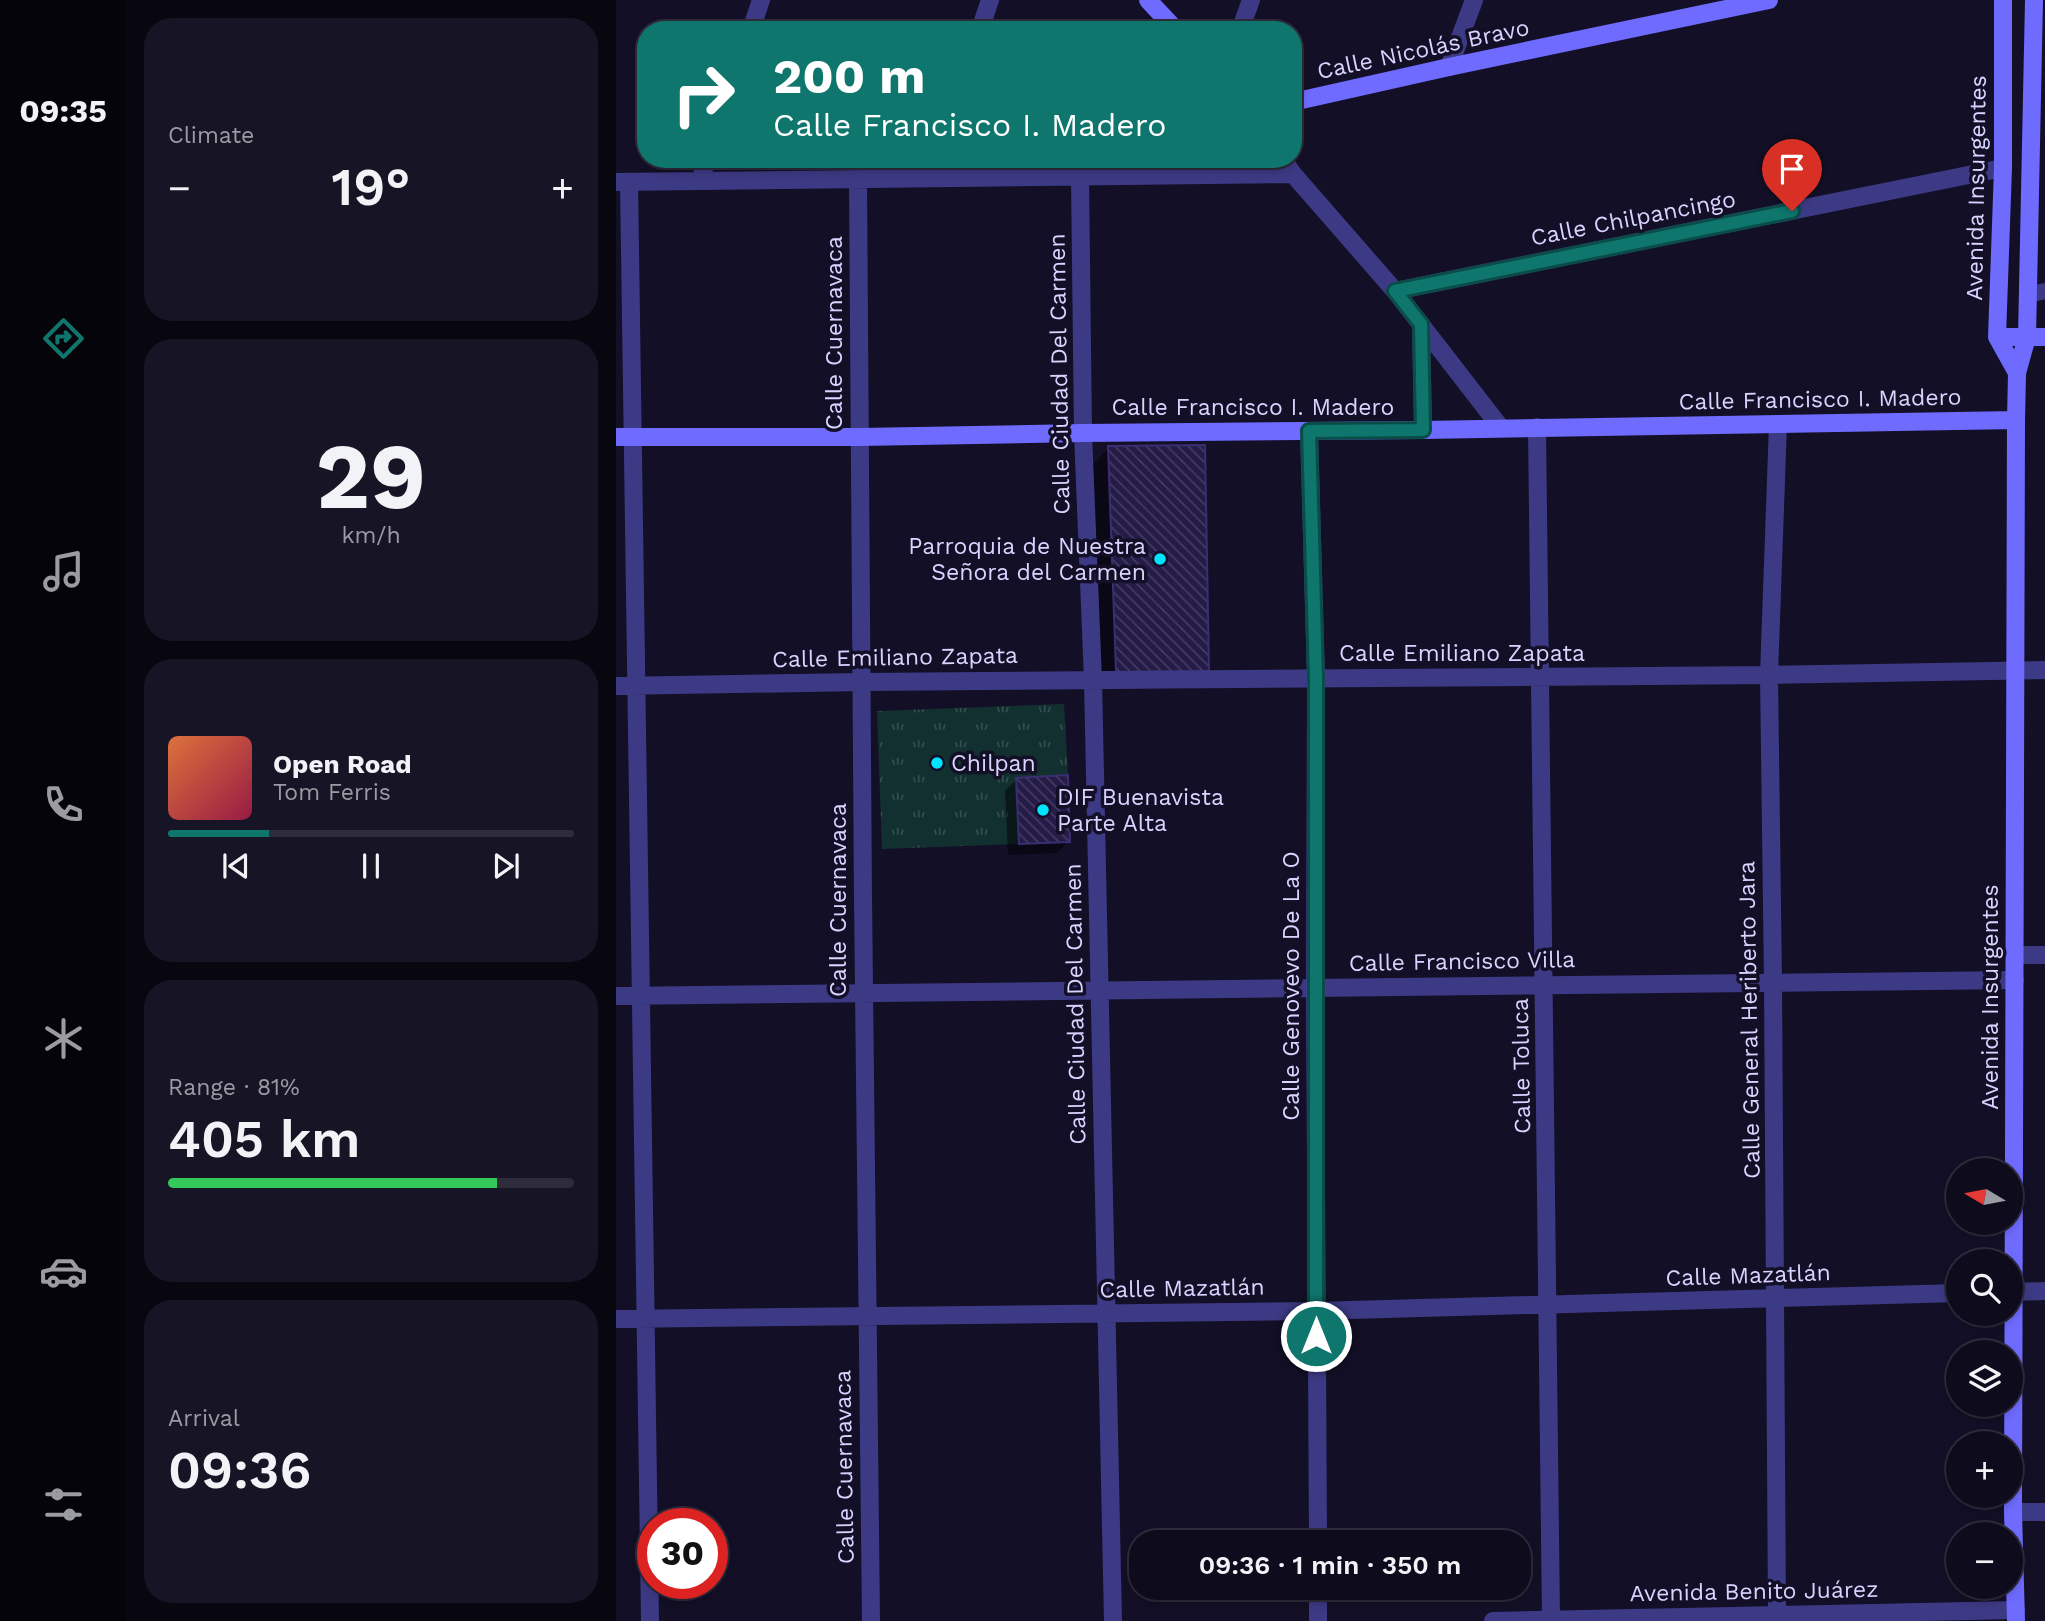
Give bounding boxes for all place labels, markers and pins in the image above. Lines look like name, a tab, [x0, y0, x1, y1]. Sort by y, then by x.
pin	[1762, 139, 1822, 211]
place label: Parroquia de Nuestra Señora del Carmen	[908, 533, 1146, 586]
marker: Parroquia de Nuestra Señora del Carmen	[1152, 551, 1168, 567]
place label: Chilpan	[951, 750, 1036, 777]
marker: Chilpan	[929, 755, 945, 771]
place label: DIF Buenavista Parte Alta	[1057, 784, 1224, 837]
marker: DIF Buenavista Parte Alta	[1035, 802, 1051, 818]

